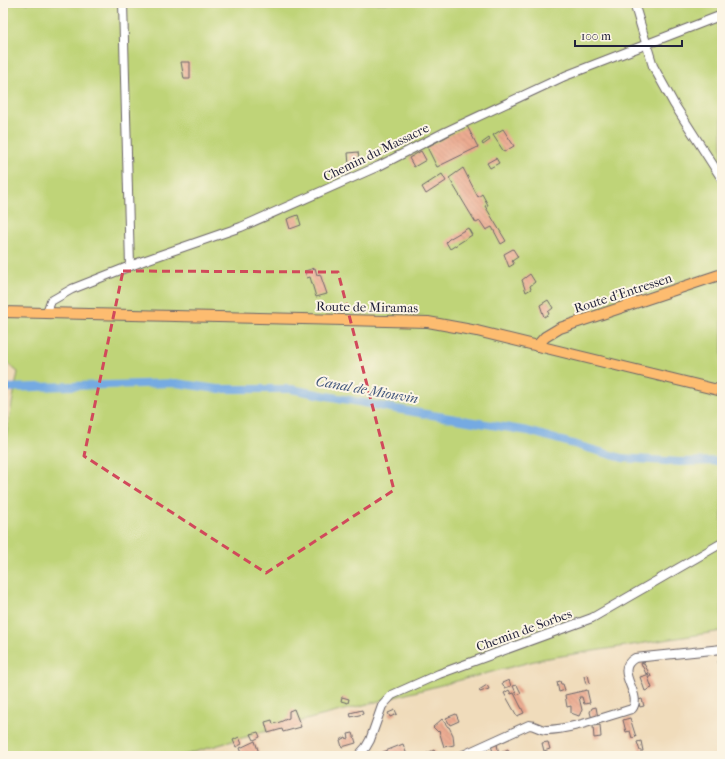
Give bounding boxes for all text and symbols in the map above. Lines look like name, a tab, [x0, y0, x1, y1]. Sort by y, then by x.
scale bar	[575, 22, 682, 48]
text: 100 m	[581, 29, 611, 43]
street label: Chemin du Massacre	[321, 120, 432, 184]
street label: Route d'Entressen	[572, 270, 674, 316]
street label: Route de Miramas	[316, 299, 418, 315]
water label: Canal de Miouvin	[315, 373, 420, 407]
street label: Chemin de Sorbes	[474, 606, 574, 654]

